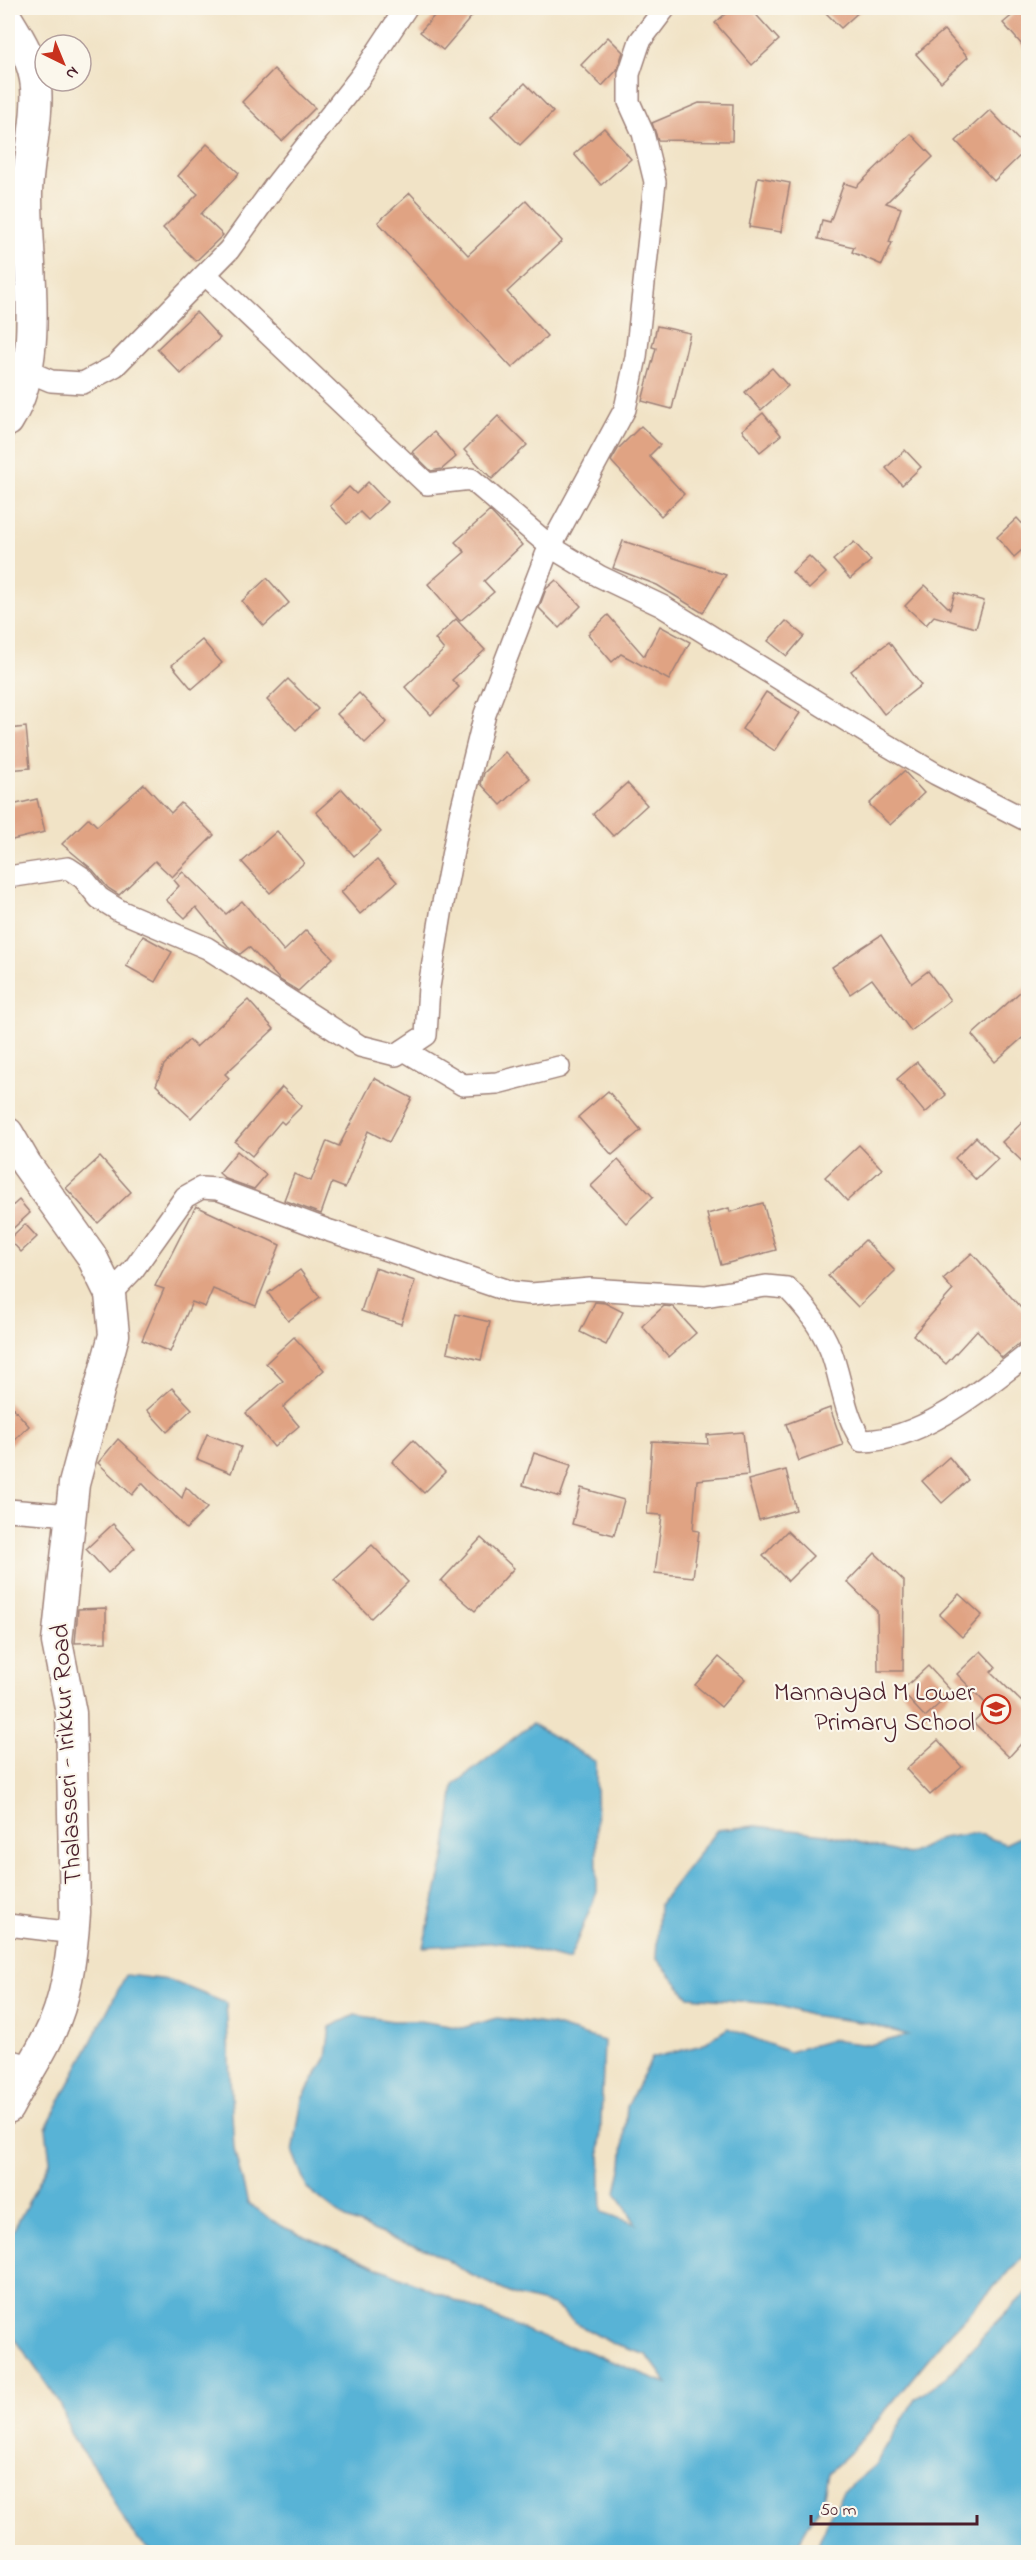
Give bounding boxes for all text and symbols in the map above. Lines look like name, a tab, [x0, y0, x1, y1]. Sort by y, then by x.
north arrow	[33, 33, 93, 93]
text: N	[60, 60, 84, 85]
street label: Thalasseri - Irikkur Road	[42, 1622, 94, 1885]
place label: Mannayad M Lower Primary School	[774, 1675, 976, 1743]
school or university icon: Mannayad M Lower Primary School	[980, 1693, 1012, 1725]
scale bar	[811, 2488, 978, 2526]
text: 50 m	[820, 2498, 857, 2524]

